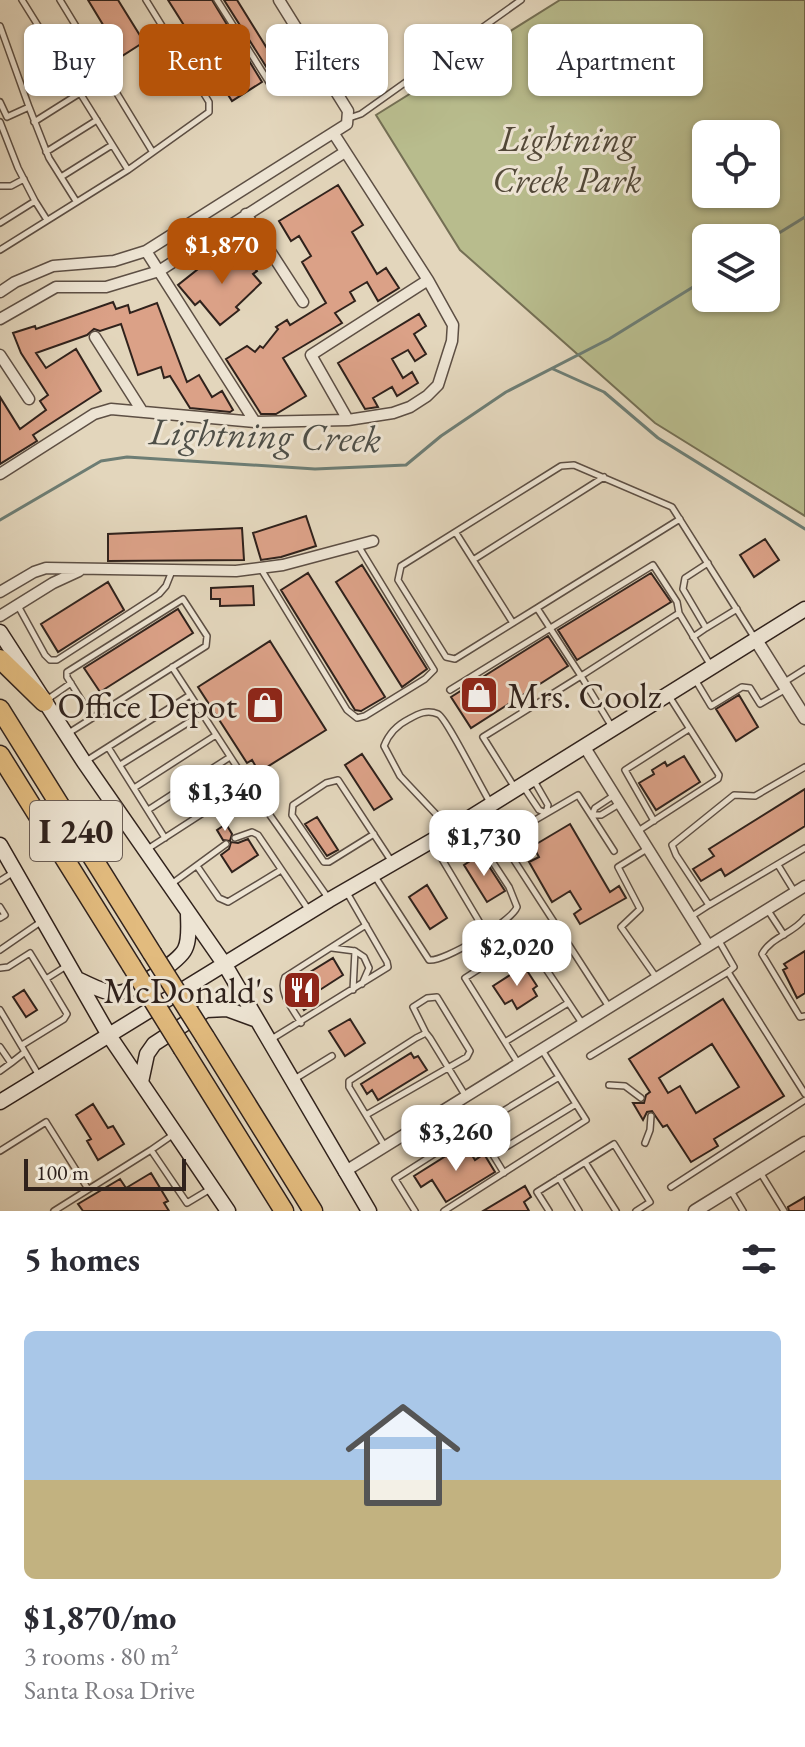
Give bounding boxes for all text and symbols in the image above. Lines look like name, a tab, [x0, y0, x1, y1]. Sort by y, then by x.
chip: Buy	[24, 24, 123, 96]
chip: Rent	[139, 24, 250, 96]
chip: Filters	[266, 24, 388, 96]
chip: New	[404, 24, 512, 96]
chip: Apartment	[528, 24, 703, 96]
park label: Lightning Creek Park	[492, 115, 642, 203]
map controls	[692, 120, 780, 312]
button: locate	[692, 120, 780, 208]
pin: $1,870	[157, 218, 287, 286]
button: layers	[692, 224, 780, 312]
text: $1,870	[185, 227, 259, 261]
water label: Lightning Creek	[147, 406, 382, 463]
place label: Mrs. Coolz	[507, 672, 662, 719]
shop icon: Mrs. Coolz	[458, 674, 500, 716]
place label: Office Depot	[57, 682, 238, 729]
shop icon: Office Depot	[244, 684, 286, 726]
pin: $1,340	[160, 765, 290, 833]
text: $1,340	[188, 774, 262, 808]
road number: I 240	[30, 801, 122, 861]
pin: $1,730	[419, 810, 549, 878]
text: $1,730	[447, 819, 521, 853]
pin: $2,020	[452, 920, 582, 988]
text: $2,020	[480, 929, 554, 963]
place label: McDonald's	[104, 967, 274, 1014]
restaurant icon: McDonald's	[281, 969, 323, 1011]
pin: $3,260	[391, 1105, 521, 1173]
text: $3,260	[419, 1114, 493, 1148]
scale bar	[24, 1155, 186, 1191]
text: 100 m	[36, 1158, 89, 1187]
text: 5 homes	[24, 1237, 140, 1281]
icon: filters	[737, 1237, 781, 1281]
icon: home	[331, 1383, 475, 1527]
text: $1,870/mo	[24, 1595, 176, 1639]
text: 3 rooms · 80 m²	[24, 1639, 179, 1673]
text: Santa Rosa Drive	[24, 1673, 195, 1707]

